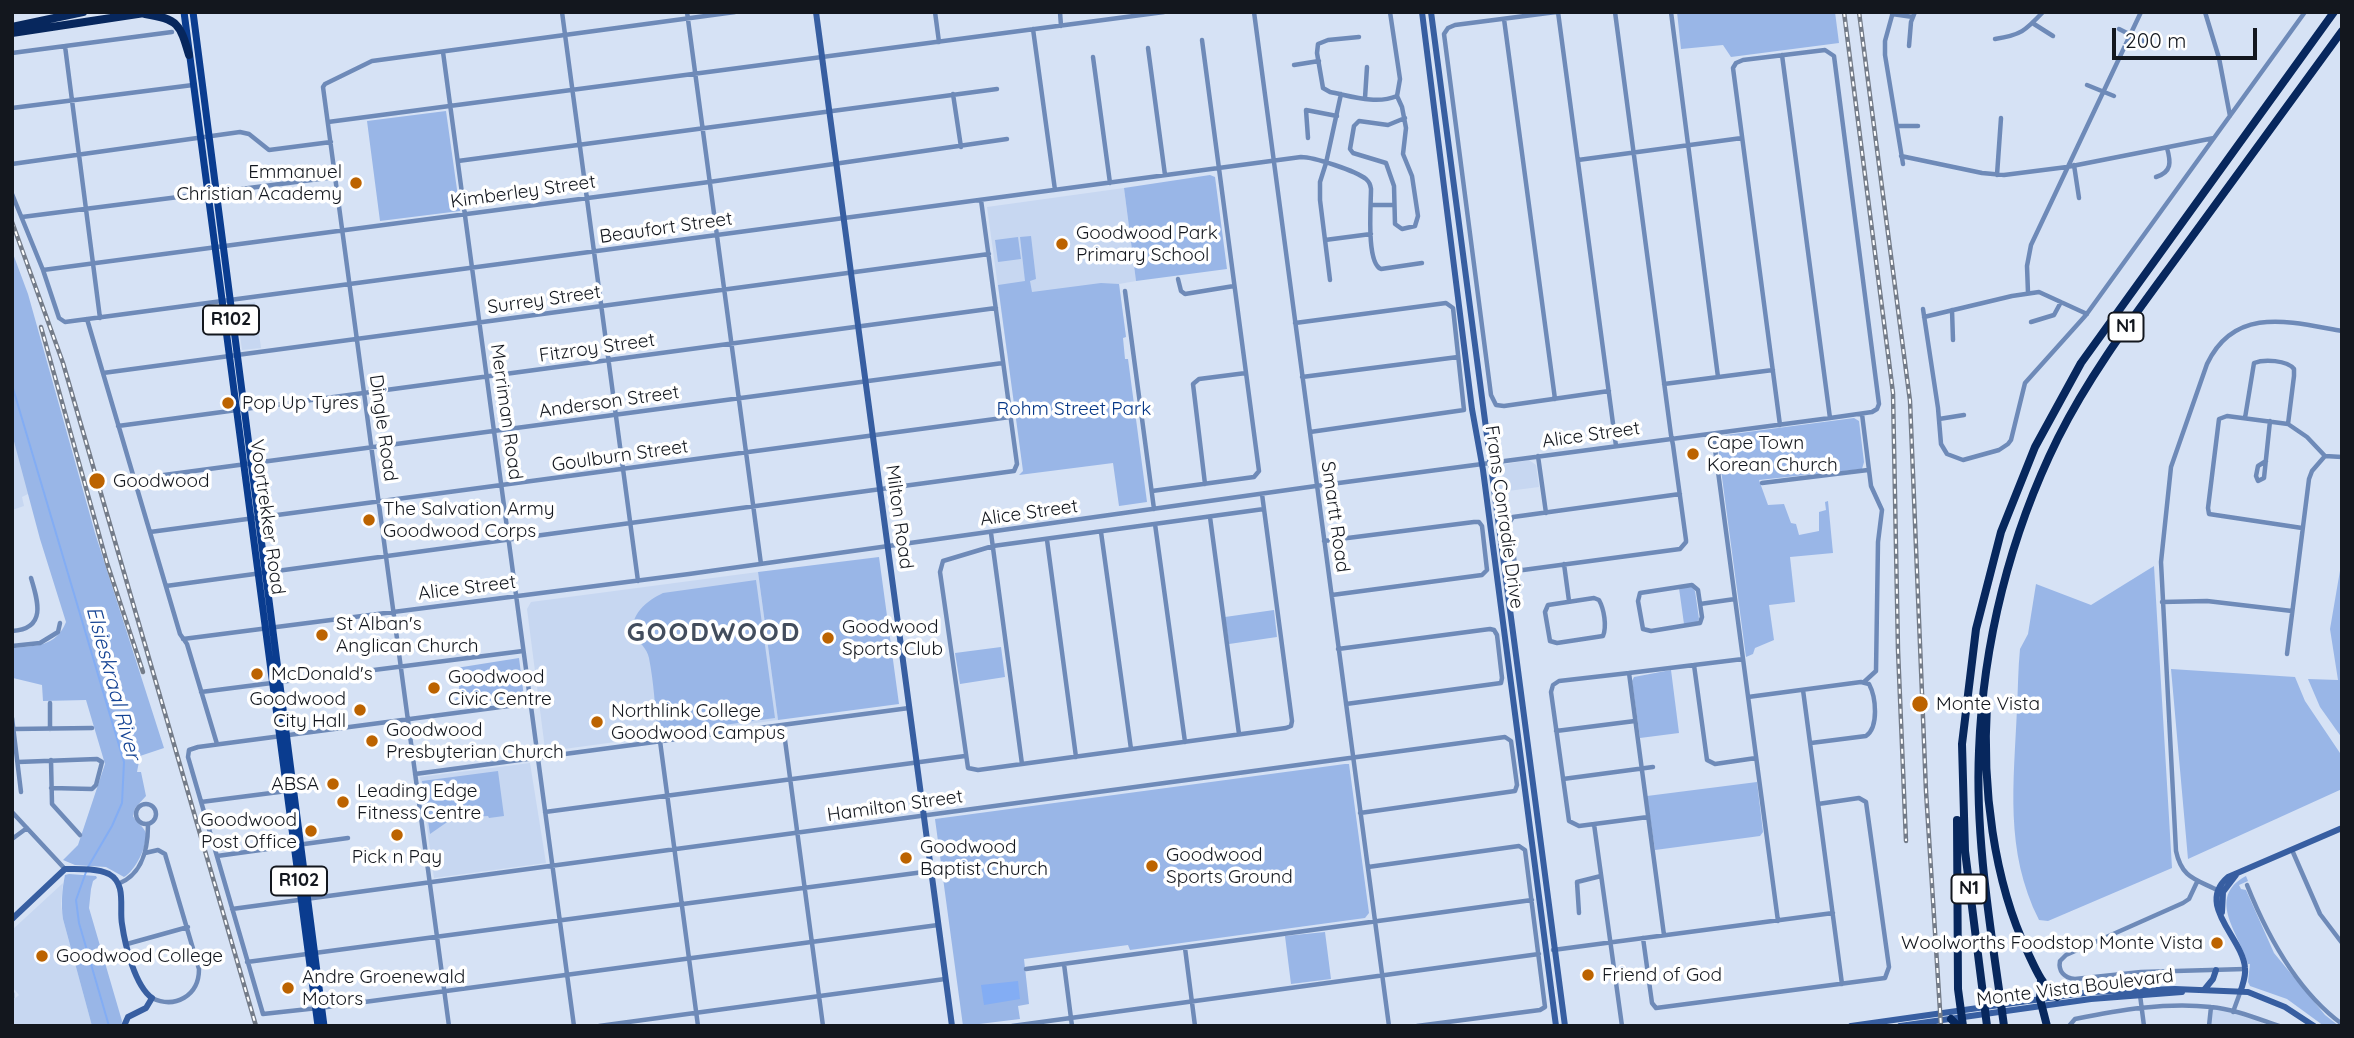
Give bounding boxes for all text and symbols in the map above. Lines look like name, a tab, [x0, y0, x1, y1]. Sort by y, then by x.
scale bar	[2116, 14, 2261, 58]
text: 200 m	[2125, 27, 2187, 53]
place label: Emmanuel Christian Academy	[176, 161, 342, 205]
street label: Kimberley Street	[449, 171, 597, 213]
marker: Emmanuel Christian Academy	[348, 175, 364, 191]
street label: Beaufort Street	[598, 207, 734, 249]
place label: Goodwood Park Primary School	[1076, 222, 1218, 266]
marker: Goodwood Park Primary School	[1054, 236, 1070, 252]
street label: Surrey Street	[486, 281, 602, 319]
road number: R102	[203, 306, 259, 334]
road number: N1	[2108, 312, 2144, 342]
street label: Fitzroy Street	[538, 329, 656, 367]
street label: Merriman Road	[485, 342, 527, 482]
street label: Dingle Road	[364, 373, 402, 483]
street label: Anderson Street	[537, 381, 681, 423]
place label: Pop Up Tyres	[242, 392, 359, 414]
marker: Pop Up Tyres	[220, 395, 236, 411]
park label: Rohm Street Park	[997, 398, 1151, 420]
street label: Alice Street	[1541, 417, 1641, 453]
street label: Frans Conradie Drive	[1480, 424, 1528, 610]
place label: Cape Town Korean Church	[1707, 432, 1838, 476]
street label: Goulburn Street	[550, 435, 690, 477]
street label: Voortrekker Road	[245, 438, 289, 596]
marker: Cape Town Korean Church	[1685, 446, 1701, 462]
street label: Smartt Road	[1316, 460, 1354, 574]
street label: Milton Road	[880, 463, 918, 571]
place label: Goodwood	[113, 470, 209, 492]
marker: Goodwood	[87, 471, 107, 491]
street label: Alice Street	[979, 495, 1079, 531]
place label: The Salvation Army Goodwood Corps	[383, 498, 555, 542]
marker: The Salvation Army Goodwood Corps	[361, 512, 377, 528]
street label: Alice Street	[417, 571, 517, 605]
water label: Elsieskraal River	[80, 604, 146, 762]
place label: St Alban's Anglican Church	[336, 613, 479, 657]
place label: Goodwood Sports Club	[842, 616, 943, 660]
district label: GOODWOOD	[628, 617, 800, 649]
marker: St Alban's Anglican Church	[314, 627, 330, 643]
marker: Goodwood Sports Club	[820, 630, 836, 646]
place label: McDonald's	[271, 663, 373, 685]
marker: McDonald's	[249, 666, 265, 682]
place label: Goodwood Civic Centre	[448, 666, 552, 710]
marker: Goodwood Civic Centre	[426, 680, 442, 696]
place label: Goodwood City Hall	[250, 688, 346, 732]
place label: Monte Vista	[1936, 693, 2040, 715]
marker: Monte Vista	[1910, 694, 1930, 714]
place label: Northlink College Goodwood Campus	[611, 700, 785, 744]
marker: Goodwood City Hall	[352, 702, 368, 718]
marker: Northlink College Goodwood Campus	[589, 714, 605, 730]
place label: Goodwood Presbyterian Church	[386, 719, 564, 763]
marker: Goodwood Presbyterian Church	[364, 733, 380, 749]
place label: ABSA	[271, 773, 319, 795]
marker: ABSA	[325, 776, 341, 792]
place label: Leading Edge Fitness Centre	[357, 780, 481, 824]
street label: Hamilton Street	[826, 785, 964, 827]
marker: Leading Edge Fitness Centre	[335, 794, 351, 810]
place label: Goodwood Post Office	[201, 809, 297, 853]
marker: Goodwood Post Office	[303, 823, 319, 839]
marker: Pick n Pay	[389, 827, 405, 843]
place label: Goodwood Baptist Church	[920, 836, 1048, 880]
place label: Goodwood Sports Ground	[1166, 844, 1293, 888]
place label: Pick n Pay	[352, 846, 442, 868]
marker: Goodwood Baptist Church	[898, 850, 914, 866]
marker: Goodwood Sports Ground	[1144, 858, 1160, 874]
road number: R102	[271, 866, 327, 896]
road number: N1	[1952, 874, 1986, 904]
place label: Woolworths Foodstop Monte Vista	[1901, 932, 2203, 954]
marker: Woolworths Foodstop Monte Vista	[2209, 935, 2225, 951]
place label: Goodwood College	[56, 945, 223, 967]
marker: Goodwood College	[34, 948, 50, 964]
place label: Friend of God	[1602, 964, 1722, 986]
street label: Monte Vista Boulevard	[1975, 965, 2175, 1011]
place label: Andre Groenewald Motors	[302, 966, 465, 1010]
marker: Friend of God	[1580, 967, 1596, 983]
marker: Andre Groenewald Motors	[280, 980, 296, 996]

